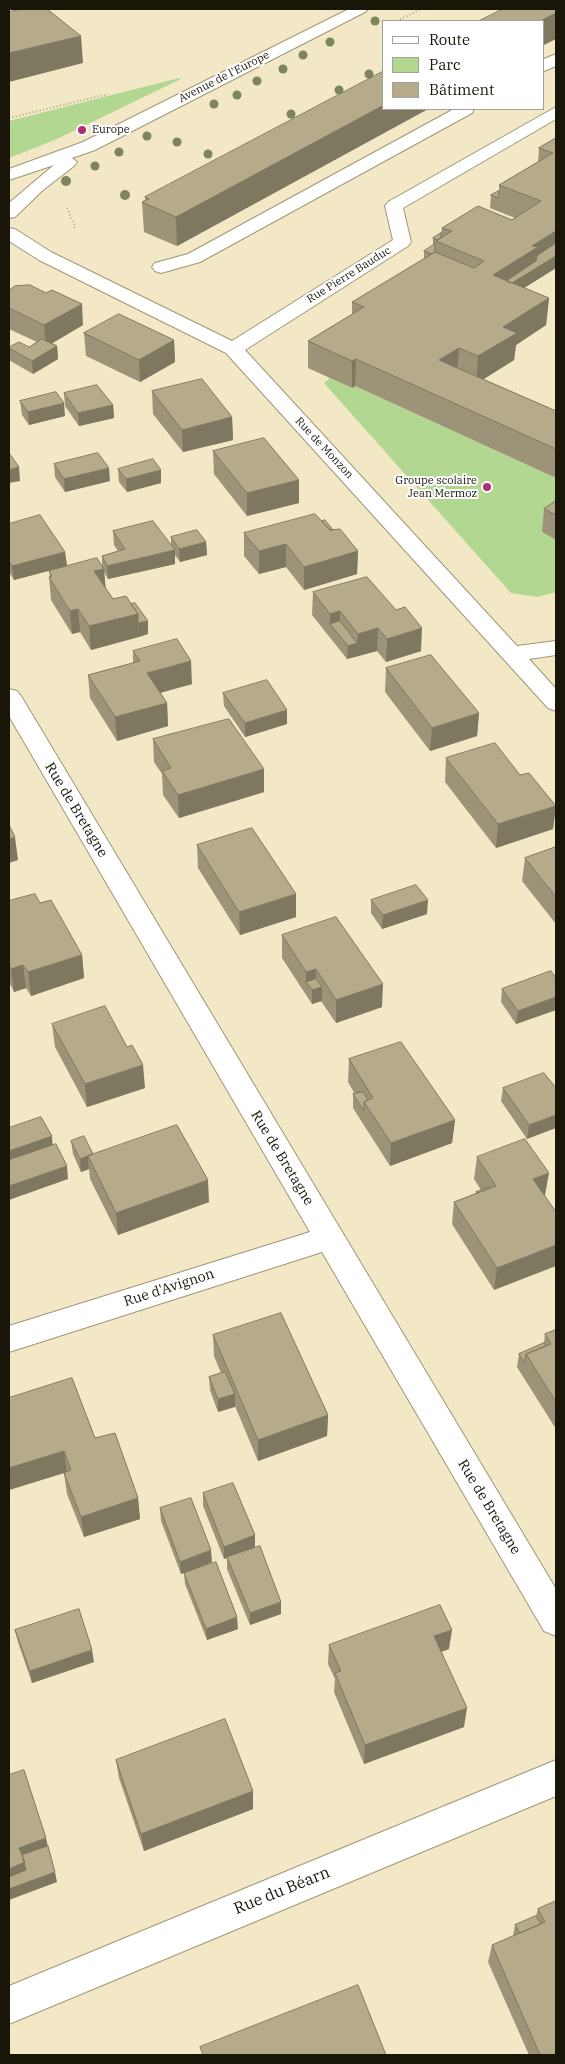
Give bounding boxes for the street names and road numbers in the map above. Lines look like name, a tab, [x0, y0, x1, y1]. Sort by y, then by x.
street label: Avenue de l'Europe	[176, 48, 272, 106]
street label: Rue Pierre Bauduc	[305, 244, 393, 306]
street label: Rue de Monzon	[292, 415, 356, 481]
street label: Rue de Bretagne	[41, 760, 111, 860]
street label: Rue de Bretagne	[247, 1108, 317, 1208]
street label: Rue d'Avignon	[122, 1265, 216, 1311]
street label: Rue de Bretagne	[454, 1457, 524, 1557]
street label: Rue du Béarn	[231, 1863, 333, 1919]

